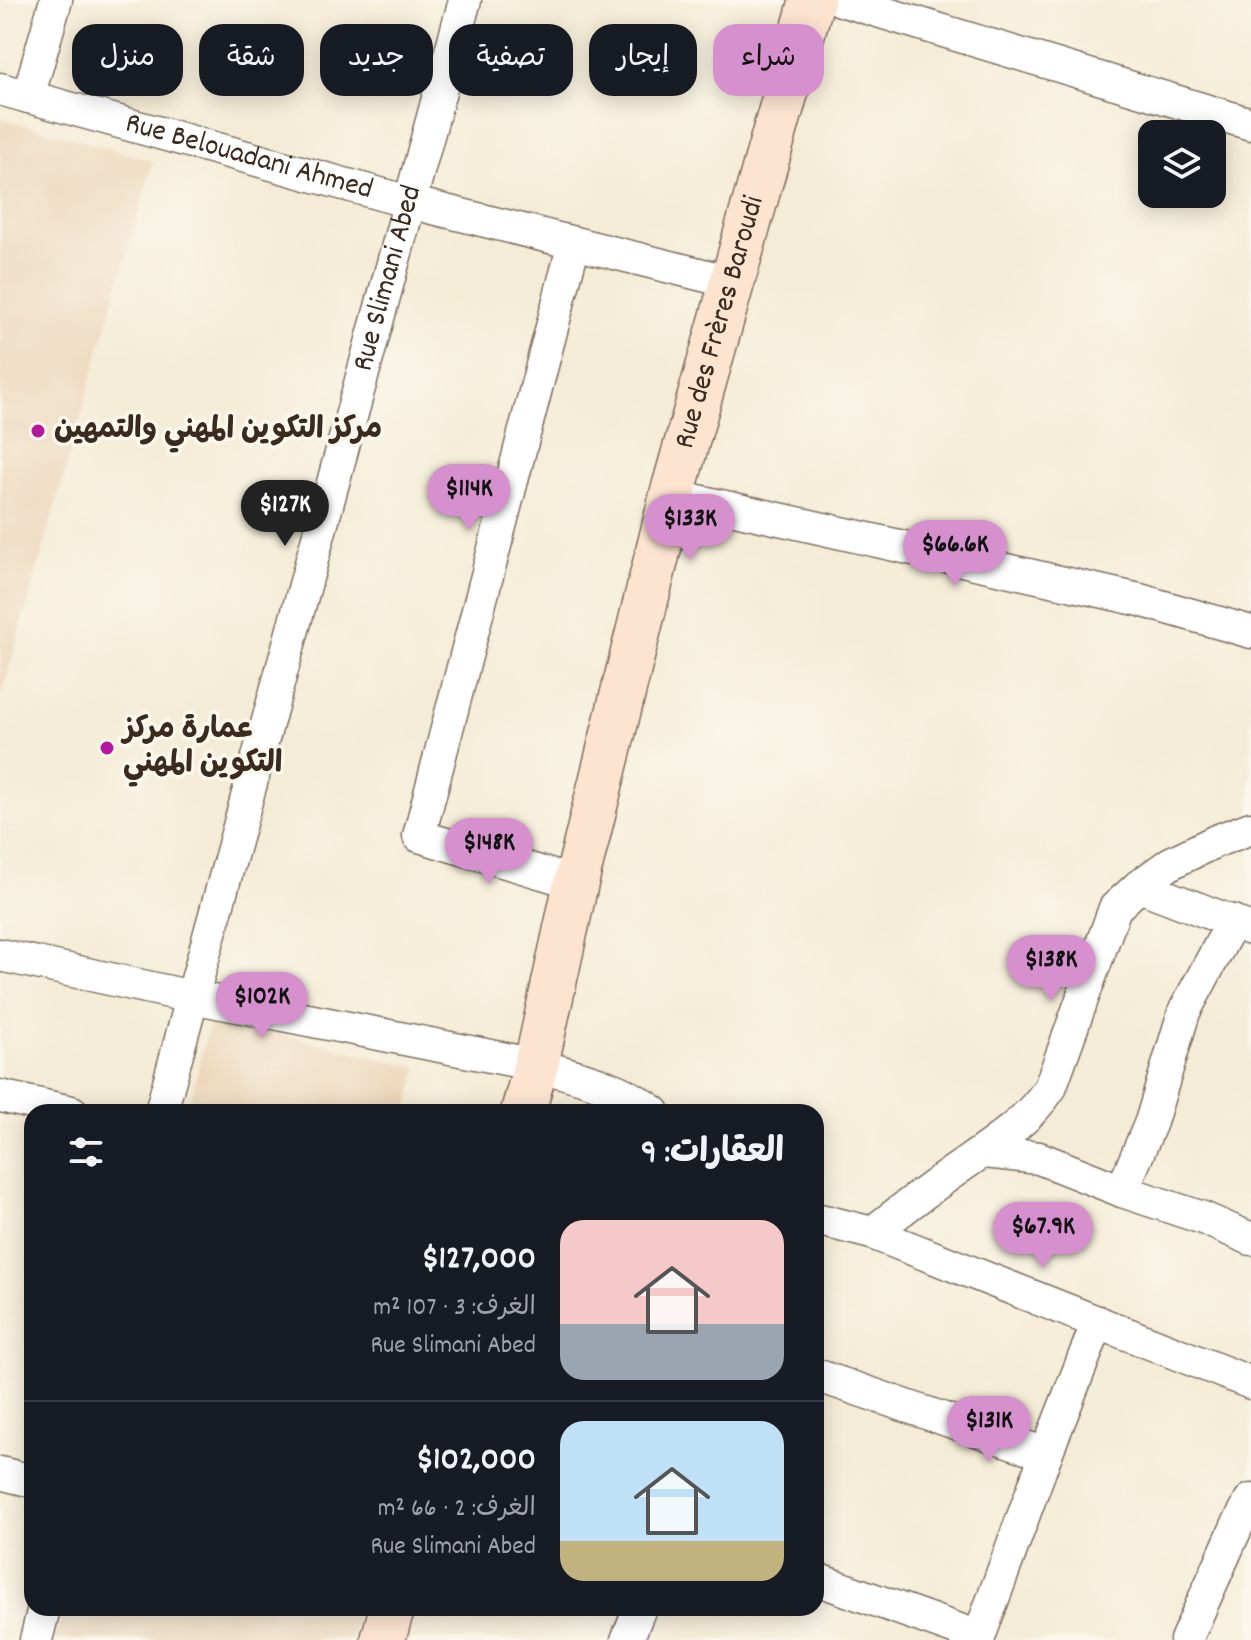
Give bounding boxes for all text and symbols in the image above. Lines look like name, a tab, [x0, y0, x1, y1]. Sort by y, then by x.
chip: منزل	[72, 24, 183, 96]
chip: شقة	[199, 24, 304, 96]
chip: جديد	[320, 24, 433, 96]
chip: تصفية	[449, 24, 573, 96]
chip: إيجار	[589, 24, 697, 96]
chip: شراء	[713, 24, 824, 96]
street label: Rue Belouadani Ahmed	[120, 103, 377, 212]
map controls	[1138, 120, 1226, 208]
button: layers	[1138, 120, 1226, 208]
street label: Rue Slimani Abed	[343, 181, 435, 376]
street label: Rue des Frères Baroudi	[665, 191, 777, 454]
place label: مركز التكوين المهني والتمهين	[54, 410, 382, 453]
marker: مركز التكوين المهني والتمهين	[29, 422, 47, 440]
pin: $114K	[413, 464, 525, 532]
text: $114K	[445, 471, 493, 508]
pin: $127K	[229, 480, 341, 548]
text: $127K	[259, 487, 311, 524]
pin: $133K	[634, 494, 746, 562]
text: $133K	[663, 501, 717, 538]
pin: $66.6K	[890, 520, 1020, 588]
text: $66.6K	[921, 527, 989, 564]
place label: عمارة مركز التكوين المهني	[120, 710, 283, 787]
marker: عمارة مركز التكوين المهني	[98, 739, 116, 757]
pin: $148K	[433, 818, 545, 886]
text: $148K	[463, 825, 515, 862]
pin: $138K	[995, 935, 1107, 1003]
text: $138K	[1025, 942, 1077, 979]
pin: $102K	[206, 972, 318, 1040]
text: $102K	[234, 979, 290, 1016]
icon: filters	[64, 1130, 108, 1174]
text: العقارات: 9	[641, 1130, 784, 1179]
pin: $67.9K	[978, 1202, 1108, 1270]
text: $67.9K	[1011, 1209, 1075, 1246]
text: $127,000	[421, 1236, 536, 1285]
icon: home	[624, 1252, 720, 1348]
text: الغرف: 3 · 107 m²	[373, 1290, 536, 1327]
text: Rue Slimani Abed	[370, 1328, 536, 1365]
pin: $131K	[933, 1396, 1045, 1464]
text: $131K	[965, 1403, 1013, 1440]
text: $102,000	[416, 1437, 536, 1486]
icon: home	[624, 1453, 720, 1549]
text: الغرف: 2 · 66 m²	[378, 1491, 536, 1528]
text: Rue Slimani Abed	[370, 1529, 536, 1566]

